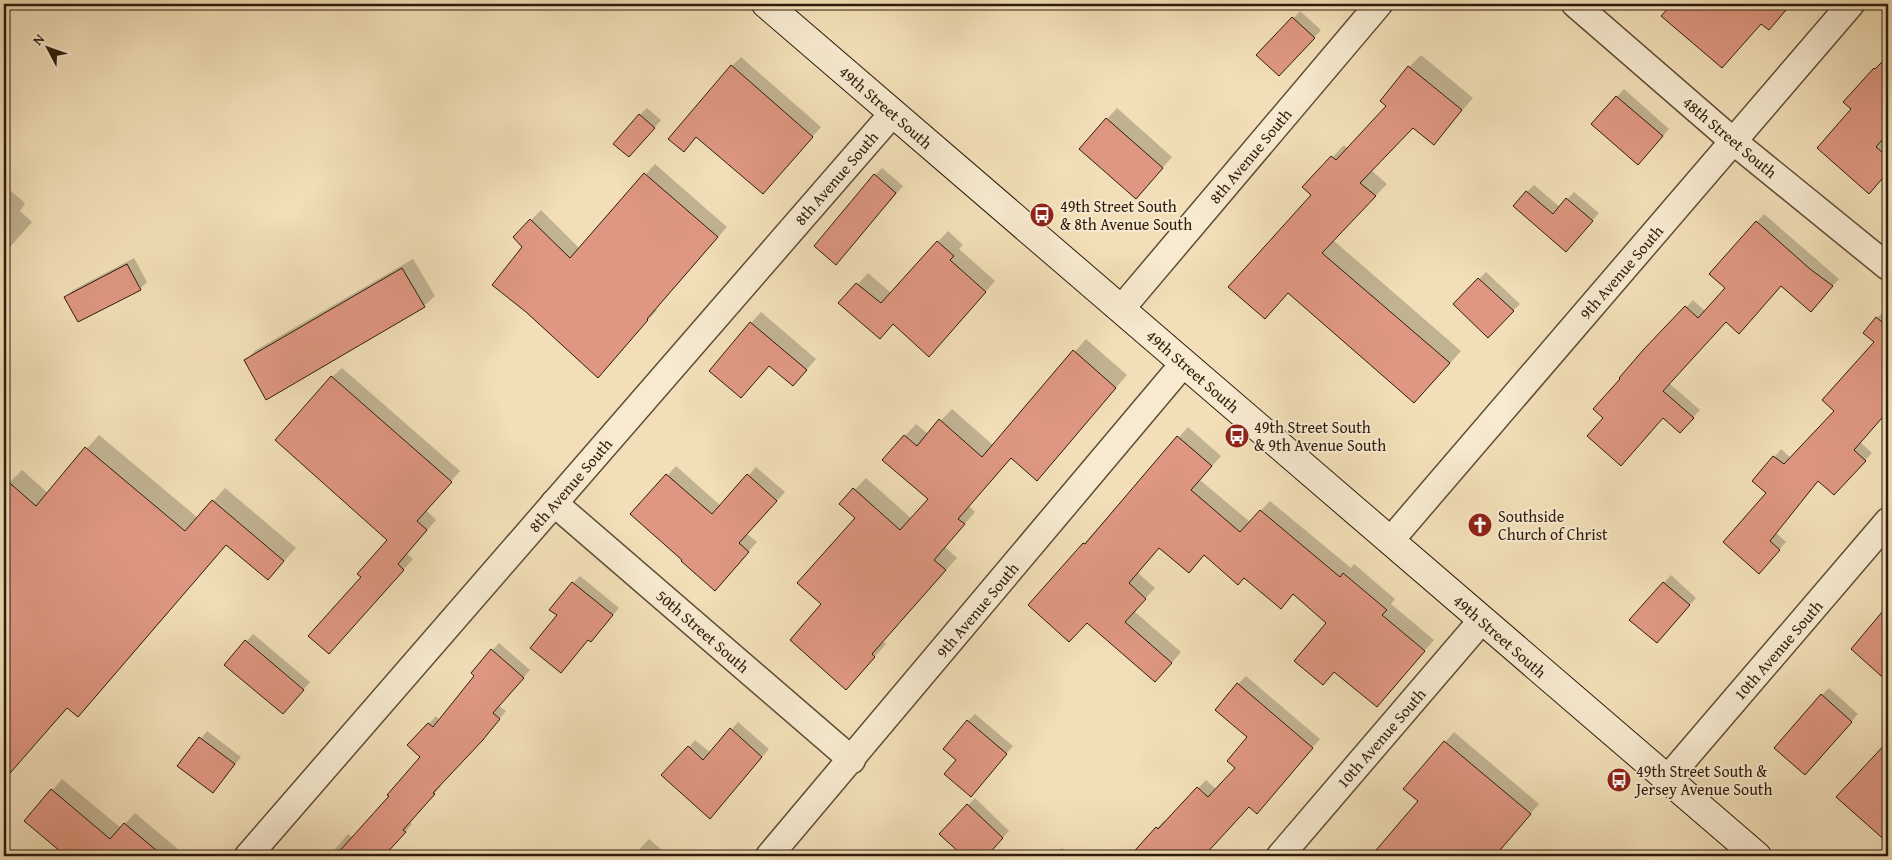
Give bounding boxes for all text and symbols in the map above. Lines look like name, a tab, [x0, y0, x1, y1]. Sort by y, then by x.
north arrow	[22, 22, 72, 72]
text: N	[28, 29, 49, 50]
street label: 49th Street South	[834, 60, 938, 154]
street label: 48th Street South	[1678, 90, 1782, 184]
street label: 8th Avenue South	[1203, 103, 1297, 209]
street label: 8th Avenue South	[788, 126, 884, 230]
place label: 49th Street South & 8th Avenue South	[1060, 194, 1192, 236]
bus stop icon: 49th Street South & 8th Avenue South	[1029, 202, 1055, 228]
street label: 9th Avenue South	[1573, 220, 1669, 324]
street label: 49th Street South	[1141, 324, 1245, 418]
place label: 49th Street South & 9th Avenue South	[1254, 415, 1386, 457]
bus stop icon: 49th Street South & 9th Avenue South	[1224, 423, 1250, 449]
street label: 8th Avenue South	[522, 433, 618, 537]
place label: Southside Church of Christ	[1498, 504, 1608, 546]
church icon: Southside Church of Christ	[1467, 512, 1493, 538]
street label: 9th Avenue South	[930, 557, 1024, 663]
street label: 50th Street South	[651, 584, 755, 678]
street label: 49th Street South	[1448, 589, 1552, 683]
street label: 10th Avenue South	[1728, 595, 1828, 705]
street label: 10th Avenue South	[1331, 683, 1431, 793]
place label: 49th Street South & Jersey Avenue South	[1634, 759, 1772, 801]
bus stop icon: 49th Street South & Jersey Avenue South	[1606, 767, 1632, 793]

